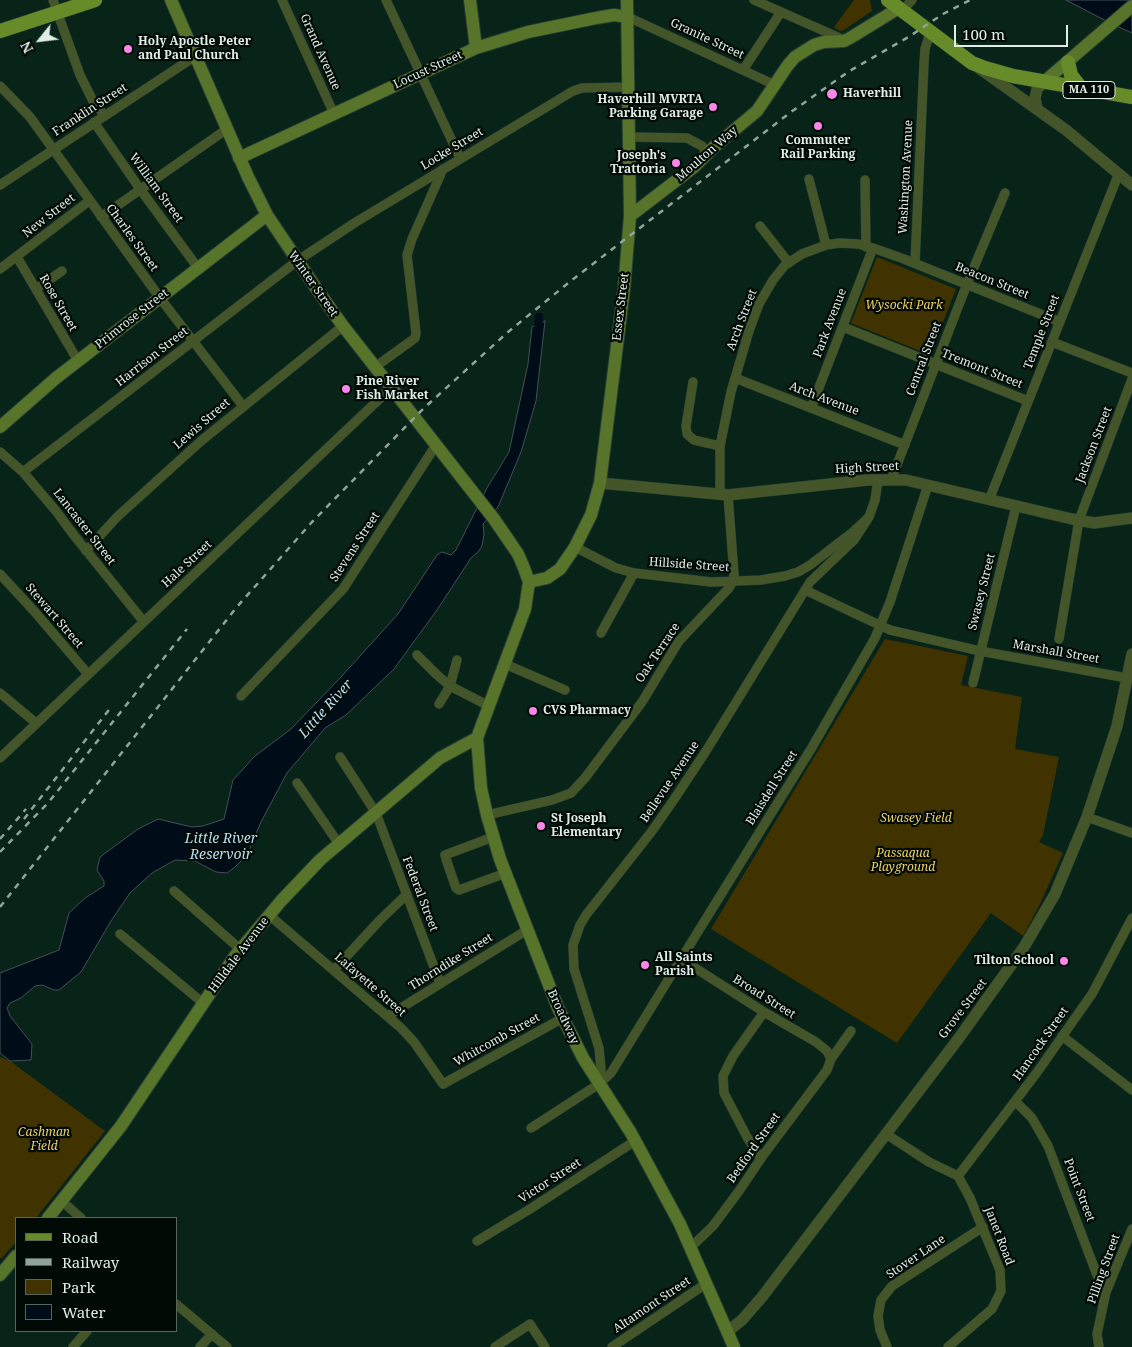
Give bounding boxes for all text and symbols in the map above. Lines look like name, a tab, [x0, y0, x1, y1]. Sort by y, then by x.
street label: Grand Avenue	[297, 12, 343, 92]
north arrow	[15, 15, 65, 65]
scale bar	[957, 15, 1071, 47]
street label: Granite Street	[668, 16, 746, 62]
text: 100 m	[962, 24, 1005, 44]
place label: Holy Apostle Peter and Paul Church	[138, 35, 251, 63]
text: N	[15, 38, 37, 57]
marker: Holy Apostle Peter and Paul Church	[122, 43, 134, 55]
street label: Locust Street	[391, 48, 465, 92]
street label: Franklin Street	[50, 81, 130, 139]
road number: MA 110	[1063, 82, 1115, 98]
marker: Haverhill	[825, 87, 839, 101]
place label: Haverhill	[843, 87, 901, 101]
place label: Haverhill MVRTA Parking Garage	[598, 93, 703, 121]
marker: Haverhill MVRTA Parking Garage	[707, 101, 719, 113]
street label: Washington Avenue	[896, 119, 916, 235]
marker: Commuter Rail Parking	[812, 120, 824, 132]
street label: Moulton Way	[673, 123, 741, 185]
street label: Locke Street	[418, 125, 486, 173]
place label: Commuter Rail Parking	[780, 134, 856, 162]
place label: Joseph's Trattoria	[610, 149, 666, 177]
street label: William Street	[126, 150, 186, 226]
marker: Joseph's Trattoria	[670, 157, 682, 169]
street label: New Street	[20, 191, 78, 241]
street label: Charles Street	[103, 202, 161, 274]
street label: Winter Street	[285, 248, 341, 320]
street label: Beacon Street	[953, 260, 1031, 302]
street label: Rose Street	[36, 272, 80, 334]
street label: Essex Street	[610, 272, 632, 342]
street label: Primrose Street	[92, 286, 172, 352]
street label: Park Avenue	[810, 286, 850, 360]
street label: Arch Street	[724, 287, 760, 353]
street label: Temple Street	[1021, 293, 1063, 371]
park label: Wysocki Park	[865, 299, 943, 313]
street label: Central Street	[903, 320, 945, 398]
street label: Harrison Street	[113, 324, 191, 390]
street label: Tremont Street	[939, 346, 1025, 392]
place label: Pine River Fish Market	[356, 375, 429, 403]
street label: Arch Avenue	[787, 379, 861, 419]
marker: Pine River Fish Market	[340, 383, 352, 395]
street label: Lewis Street	[171, 396, 233, 452]
street label: Jackson Street	[1073, 405, 1115, 485]
street label: High Street	[835, 459, 899, 477]
street label: Lancaster Street	[50, 486, 118, 568]
street label: Stevens Street	[327, 509, 383, 585]
street label: Hale Street	[159, 537, 215, 591]
street label: Swasey Street	[965, 552, 999, 632]
street label: Hillside Street	[648, 555, 730, 575]
street label: Stewart Street	[22, 581, 86, 651]
street label: Oak Terrace	[633, 620, 683, 686]
street label: Marshall Street	[1012, 637, 1100, 667]
water label: Little River	[295, 676, 357, 742]
place label: CVS Pharmacy	[543, 704, 631, 718]
marker: CVS Pharmacy	[527, 705, 539, 717]
street label: Bellevue Avenue	[637, 739, 703, 825]
street label: Blaisdell Street	[743, 748, 801, 828]
place label: St Joseph Elementary	[551, 812, 622, 840]
park label: Swasey Field	[880, 812, 952, 826]
marker: St Joseph Elementary	[535, 820, 547, 832]
water label: Little River Reservoir	[185, 831, 257, 864]
park label: Passaqua Playground	[871, 847, 935, 875]
street label: Federal Street	[399, 854, 441, 934]
street label: Hilldale Avenue	[206, 914, 272, 996]
street label: Thorndike Street	[406, 930, 496, 994]
street label: Lafayette Street	[331, 950, 409, 1020]
place label: All Saints Parish	[655, 951, 713, 979]
place label: Tilton School	[974, 954, 1054, 968]
marker: Tilton School	[1058, 955, 1070, 967]
marker: All Saints Parish	[639, 959, 651, 971]
street label: Broad Street	[730, 972, 798, 1022]
street label: Grove Street	[936, 976, 990, 1042]
street label: Broadway	[544, 988, 582, 1046]
street label: Hancock Street	[1010, 1005, 1072, 1083]
street label: Whitcomb Street	[451, 1010, 543, 1070]
street label: Bedford Street	[724, 1110, 784, 1186]
park label: Cashman Field	[18, 1126, 70, 1154]
street label: Victor Street	[516, 1156, 584, 1206]
street label: Point Street	[1060, 1156, 1098, 1224]
street label: Janet Road	[981, 1205, 1017, 1267]
legend	[15, 1217, 178, 1332]
text: Road	[62, 1227, 98, 1247]
street label: Stover Lane	[884, 1232, 948, 1282]
street label: Pilling Street	[1085, 1232, 1123, 1306]
text: Railway	[62, 1252, 119, 1272]
street label: Altamont Street	[611, 1274, 693, 1336]
text: Park	[62, 1277, 95, 1297]
text: Water	[62, 1302, 105, 1322]

